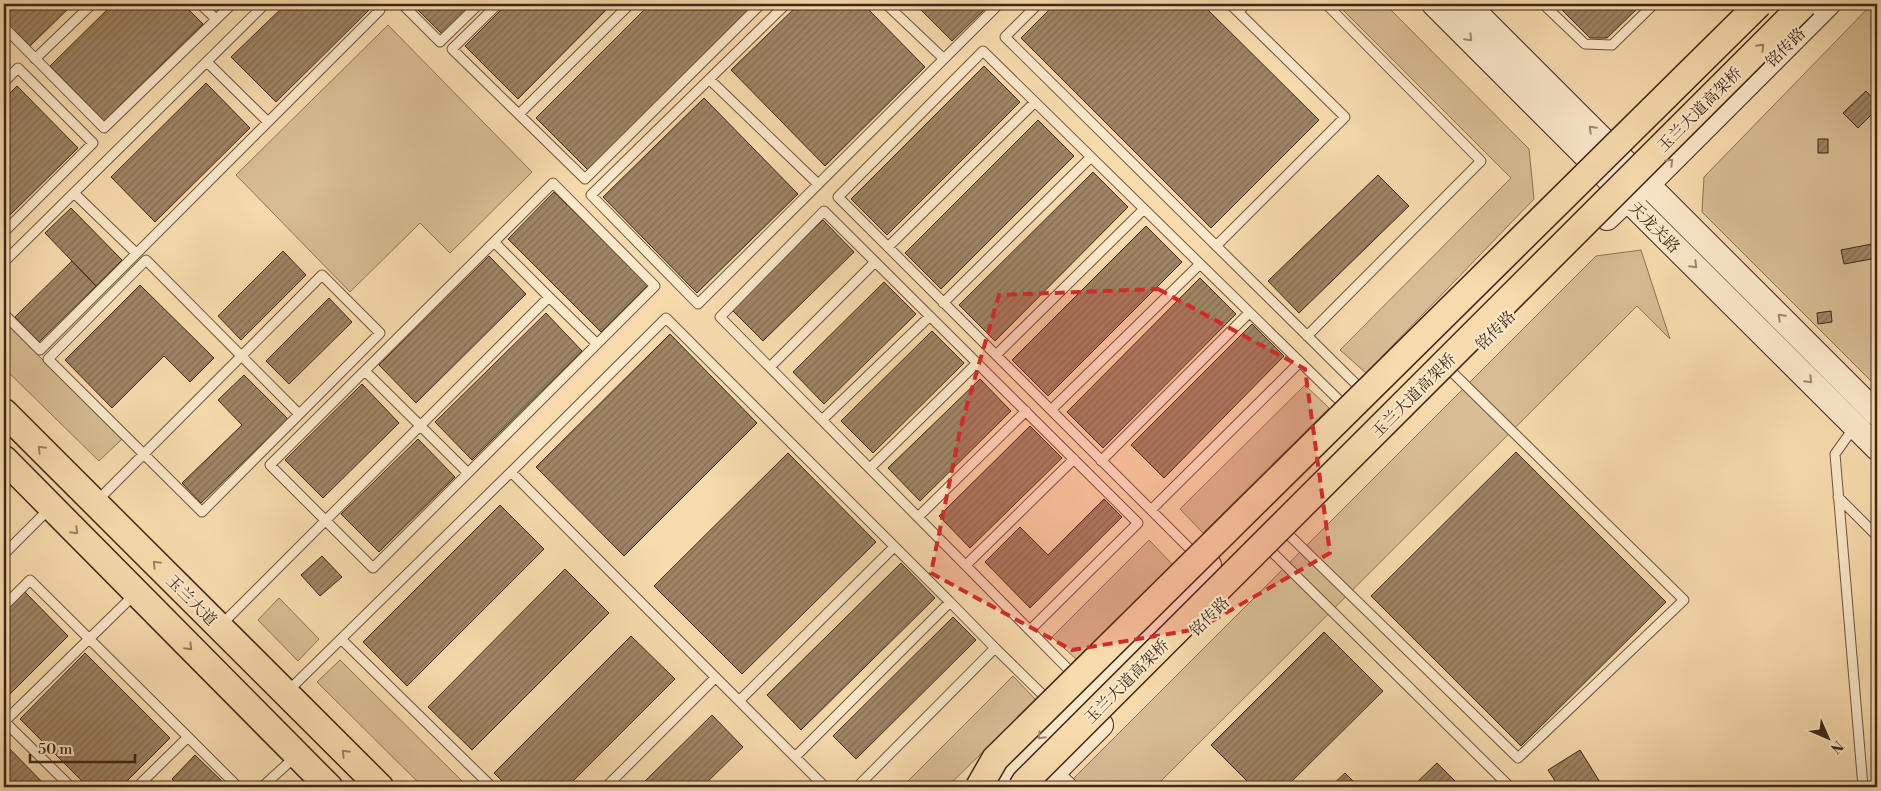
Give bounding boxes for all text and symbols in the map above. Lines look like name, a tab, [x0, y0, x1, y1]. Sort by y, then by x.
street label: 铭传路	[1762, 24, 1810, 72]
one-way arrow	[1463, 32, 1472, 41]
one-way arrow	[1755, 44, 1764, 53]
street label: 玉兰大道高架桥	[1653, 63, 1746, 156]
one-way arrow	[1588, 126, 1597, 135]
one-way arrow	[1664, 159, 1673, 168]
street label: 天龙关路	[1625, 198, 1684, 257]
one-way arrow	[1688, 260, 1697, 269]
street label: 铭传路	[1472, 307, 1520, 355]
one-way arrow	[1778, 314, 1787, 323]
street label: 玉兰大道高架桥	[1367, 349, 1460, 442]
one-way arrow	[1803, 374, 1812, 383]
one-way arrow	[38, 446, 47, 455]
one-way arrow	[69, 525, 78, 534]
one-way arrow	[153, 561, 162, 570]
street label: 玉兰大道	[162, 571, 221, 630]
street label: 铭传路	[1186, 593, 1234, 641]
street label: 玉兰大道高架桥	[1080, 635, 1173, 728]
one-way arrow	[184, 641, 193, 650]
north arrow	[1804, 714, 1854, 764]
one-way arrow	[1038, 730, 1047, 739]
scale bar	[30, 731, 135, 763]
text: N	[1826, 736, 1847, 757]
text: 50 m	[38, 740, 72, 759]
one-way arrow	[342, 750, 351, 759]

